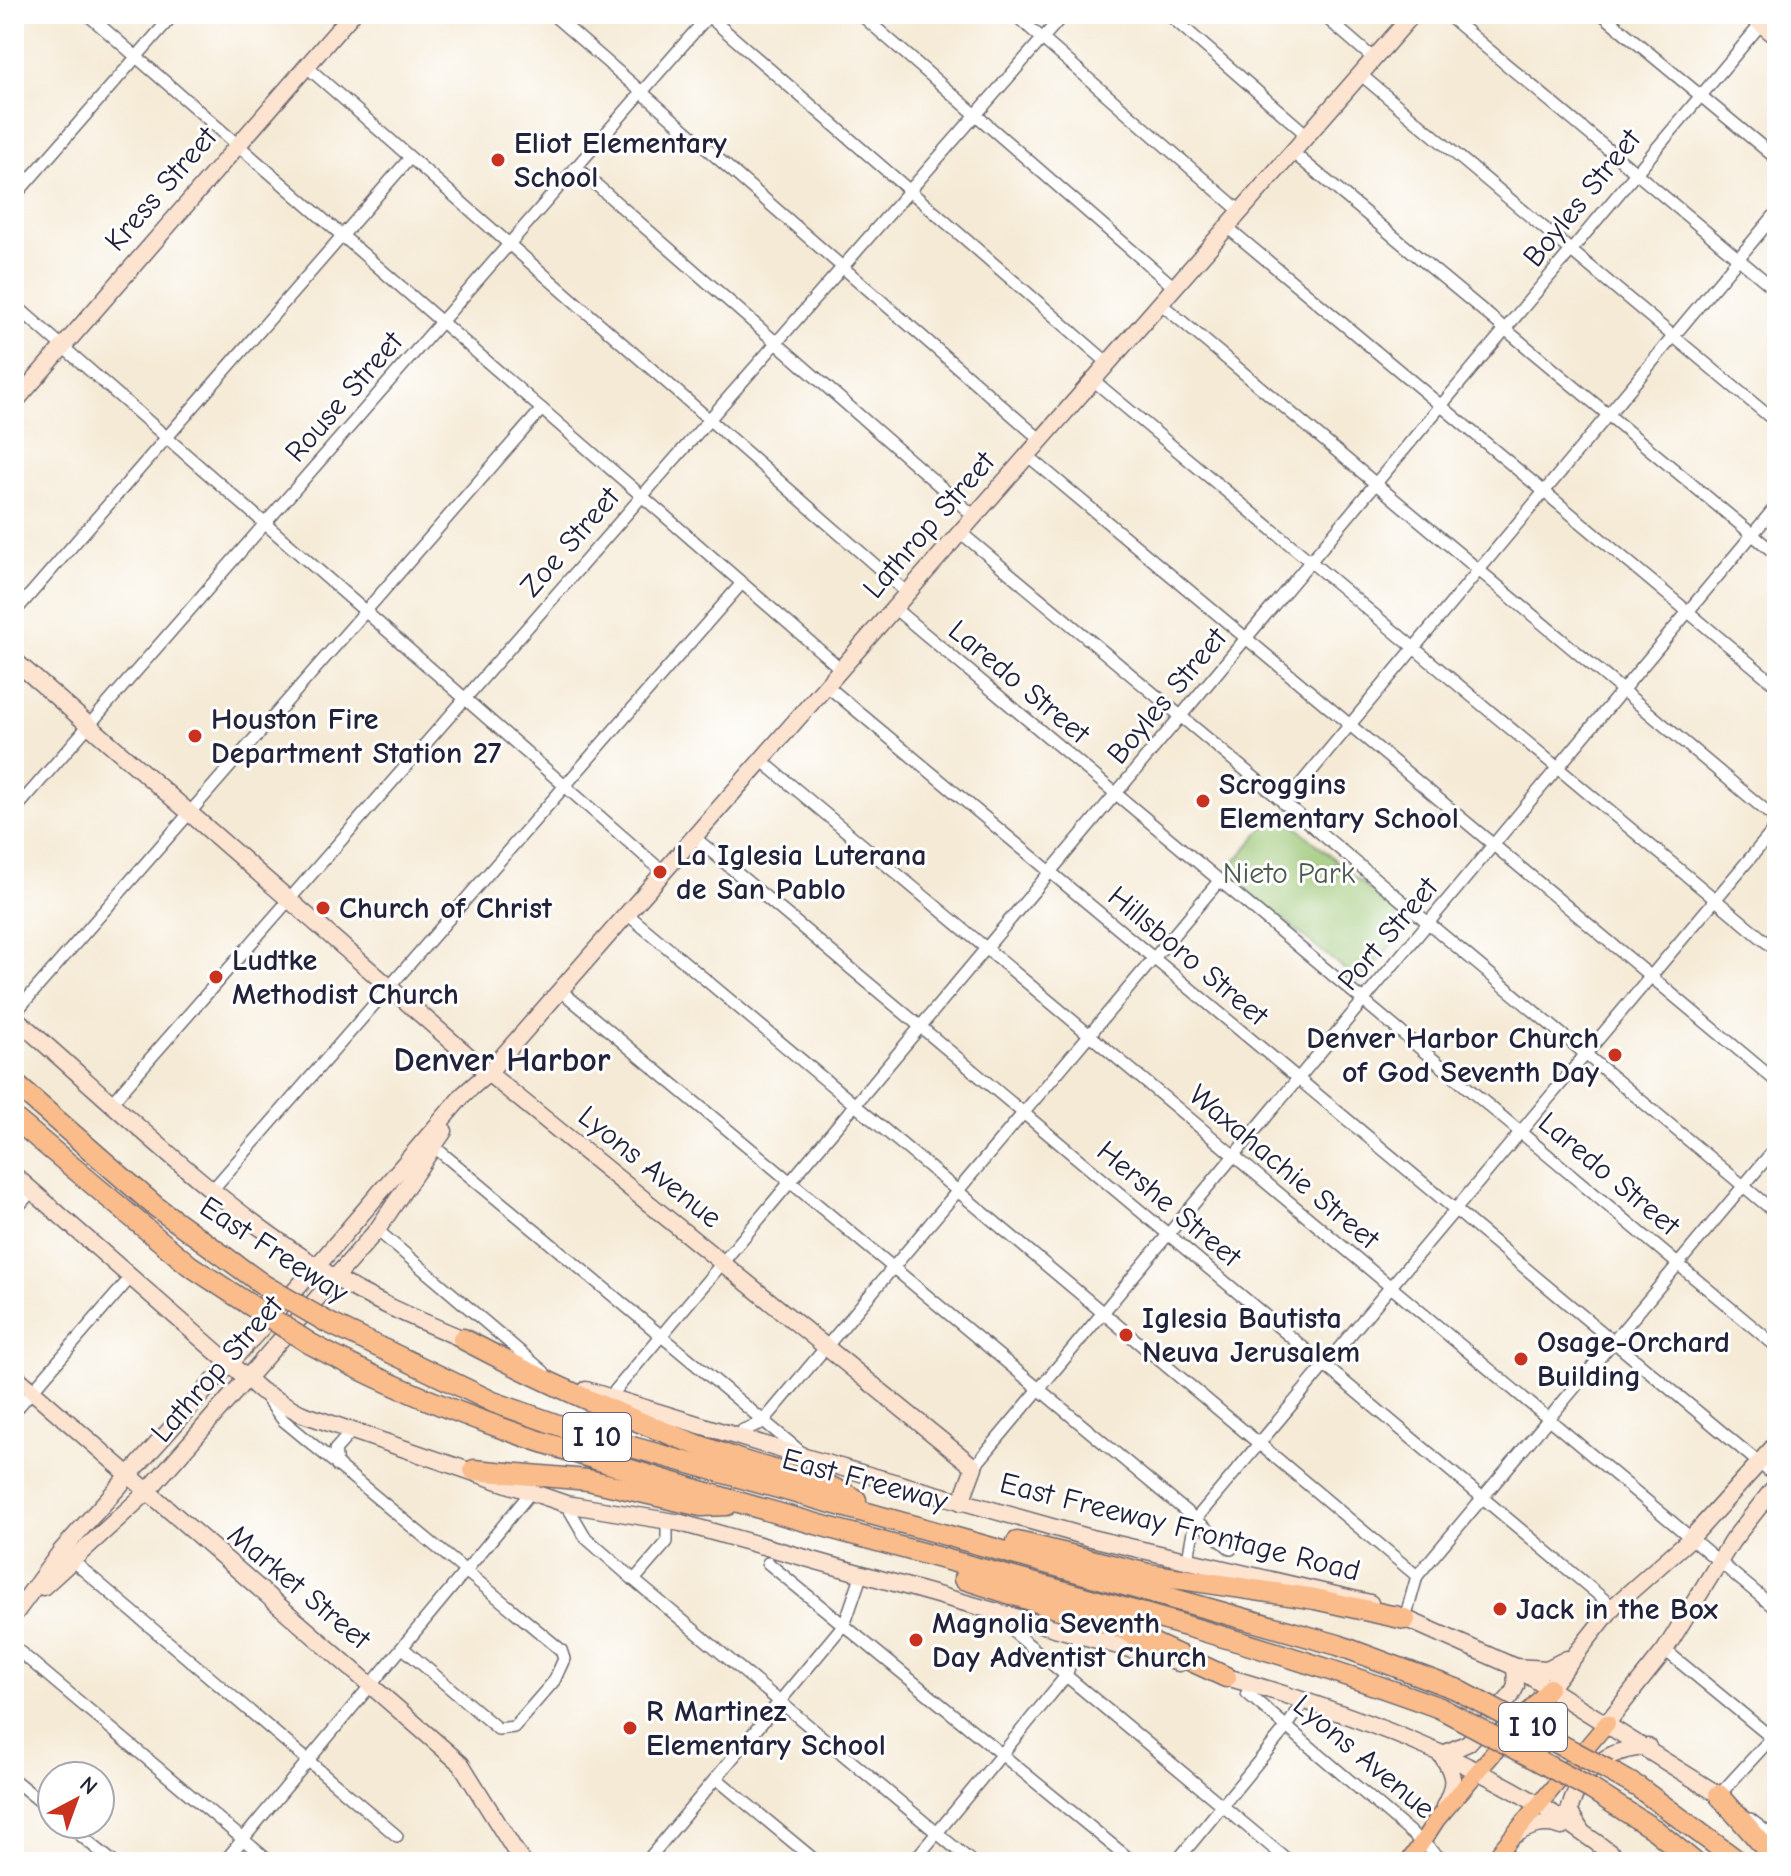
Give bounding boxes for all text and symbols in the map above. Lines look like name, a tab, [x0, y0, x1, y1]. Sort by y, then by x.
street label: Kress Street	[98, 119, 225, 258]
street label: Boyles Street	[1516, 121, 1649, 274]
place label: Eliot Elementary School	[514, 126, 727, 195]
marker: Eliot Elementary School	[489, 151, 507, 169]
street label: Rouse Street	[278, 324, 411, 469]
street label: Lathrop Street	[856, 443, 1003, 606]
street label: Zoe Street	[513, 479, 628, 604]
street label: Laredo Street	[941, 613, 1098, 752]
street label: Boyles Street	[1100, 620, 1235, 771]
place label: Houston Fire Department Station 27	[211, 702, 502, 771]
marker: Houston Fire Department Station 27	[186, 727, 204, 745]
place label: Scroggins Elementary School	[1219, 767, 1459, 836]
marker: Scroggins Elementary School	[1194, 792, 1212, 810]
place label: La Iglesia Luterana de San Pablo	[676, 838, 926, 907]
park label: Nieto Park	[1223, 856, 1356, 891]
marker: La Iglesia Luterana de San Pablo	[651, 863, 669, 881]
street label: Port Street	[1331, 869, 1446, 998]
street label: Hillsboro Street	[1101, 879, 1276, 1034]
place label: Church of Christ	[339, 891, 553, 926]
marker: Church of Christ	[314, 899, 332, 917]
place label: Ludtke Methodist Church	[232, 943, 459, 1012]
marker: Ludtke Methodist Church	[207, 968, 225, 986]
place label: Denver Harbor Church of God Seventh Day	[1306, 1021, 1599, 1090]
district label: Denver Harbor	[393, 1040, 611, 1080]
marker: Denver Harbor Church of God Seventh Day	[1606, 1046, 1624, 1064]
street label: Waxahachie Street	[1182, 1077, 1387, 1258]
street label: Lyons Avenue	[571, 1099, 729, 1235]
street label: Laredo Street	[1531, 1105, 1688, 1244]
street label: Hershe Street	[1090, 1134, 1249, 1275]
street label: East Freeway	[193, 1189, 355, 1311]
street label: Lathrop Street	[144, 1287, 291, 1450]
place label: Iglesia Bautista Neuva Jerusalem	[1142, 1301, 1360, 1370]
place label: Osage-Orchard Building	[1537, 1325, 1730, 1394]
marker: Iglesia Bautista Neuva Jerusalem	[1117, 1326, 1135, 1344]
marker: Osage-Orchard Building	[1512, 1350, 1530, 1368]
road number: I 10	[563, 1413, 631, 1461]
street label: East Freeway	[779, 1441, 952, 1519]
street label: East Freeway Frontage Road	[996, 1465, 1364, 1589]
street label: Market Street	[221, 1517, 378, 1658]
place label: Jack in the Box	[1516, 1592, 1718, 1627]
marker: Jack in the Box	[1491, 1600, 1509, 1618]
place label: Magnolia Seventh Day Adventist Church	[932, 1606, 1207, 1675]
marker: Magnolia Seventh Day Adventist Church	[907, 1631, 925, 1649]
street label: Lyons Avenue	[1286, 1688, 1442, 1826]
place label: R Martinez Elementary School	[646, 1694, 886, 1763]
road number: I 10	[1499, 1703, 1567, 1751]
marker: R Martinez Elementary School	[621, 1719, 639, 1737]
north arrow	[36, 1760, 116, 1840]
text: N	[75, 1771, 102, 1800]

